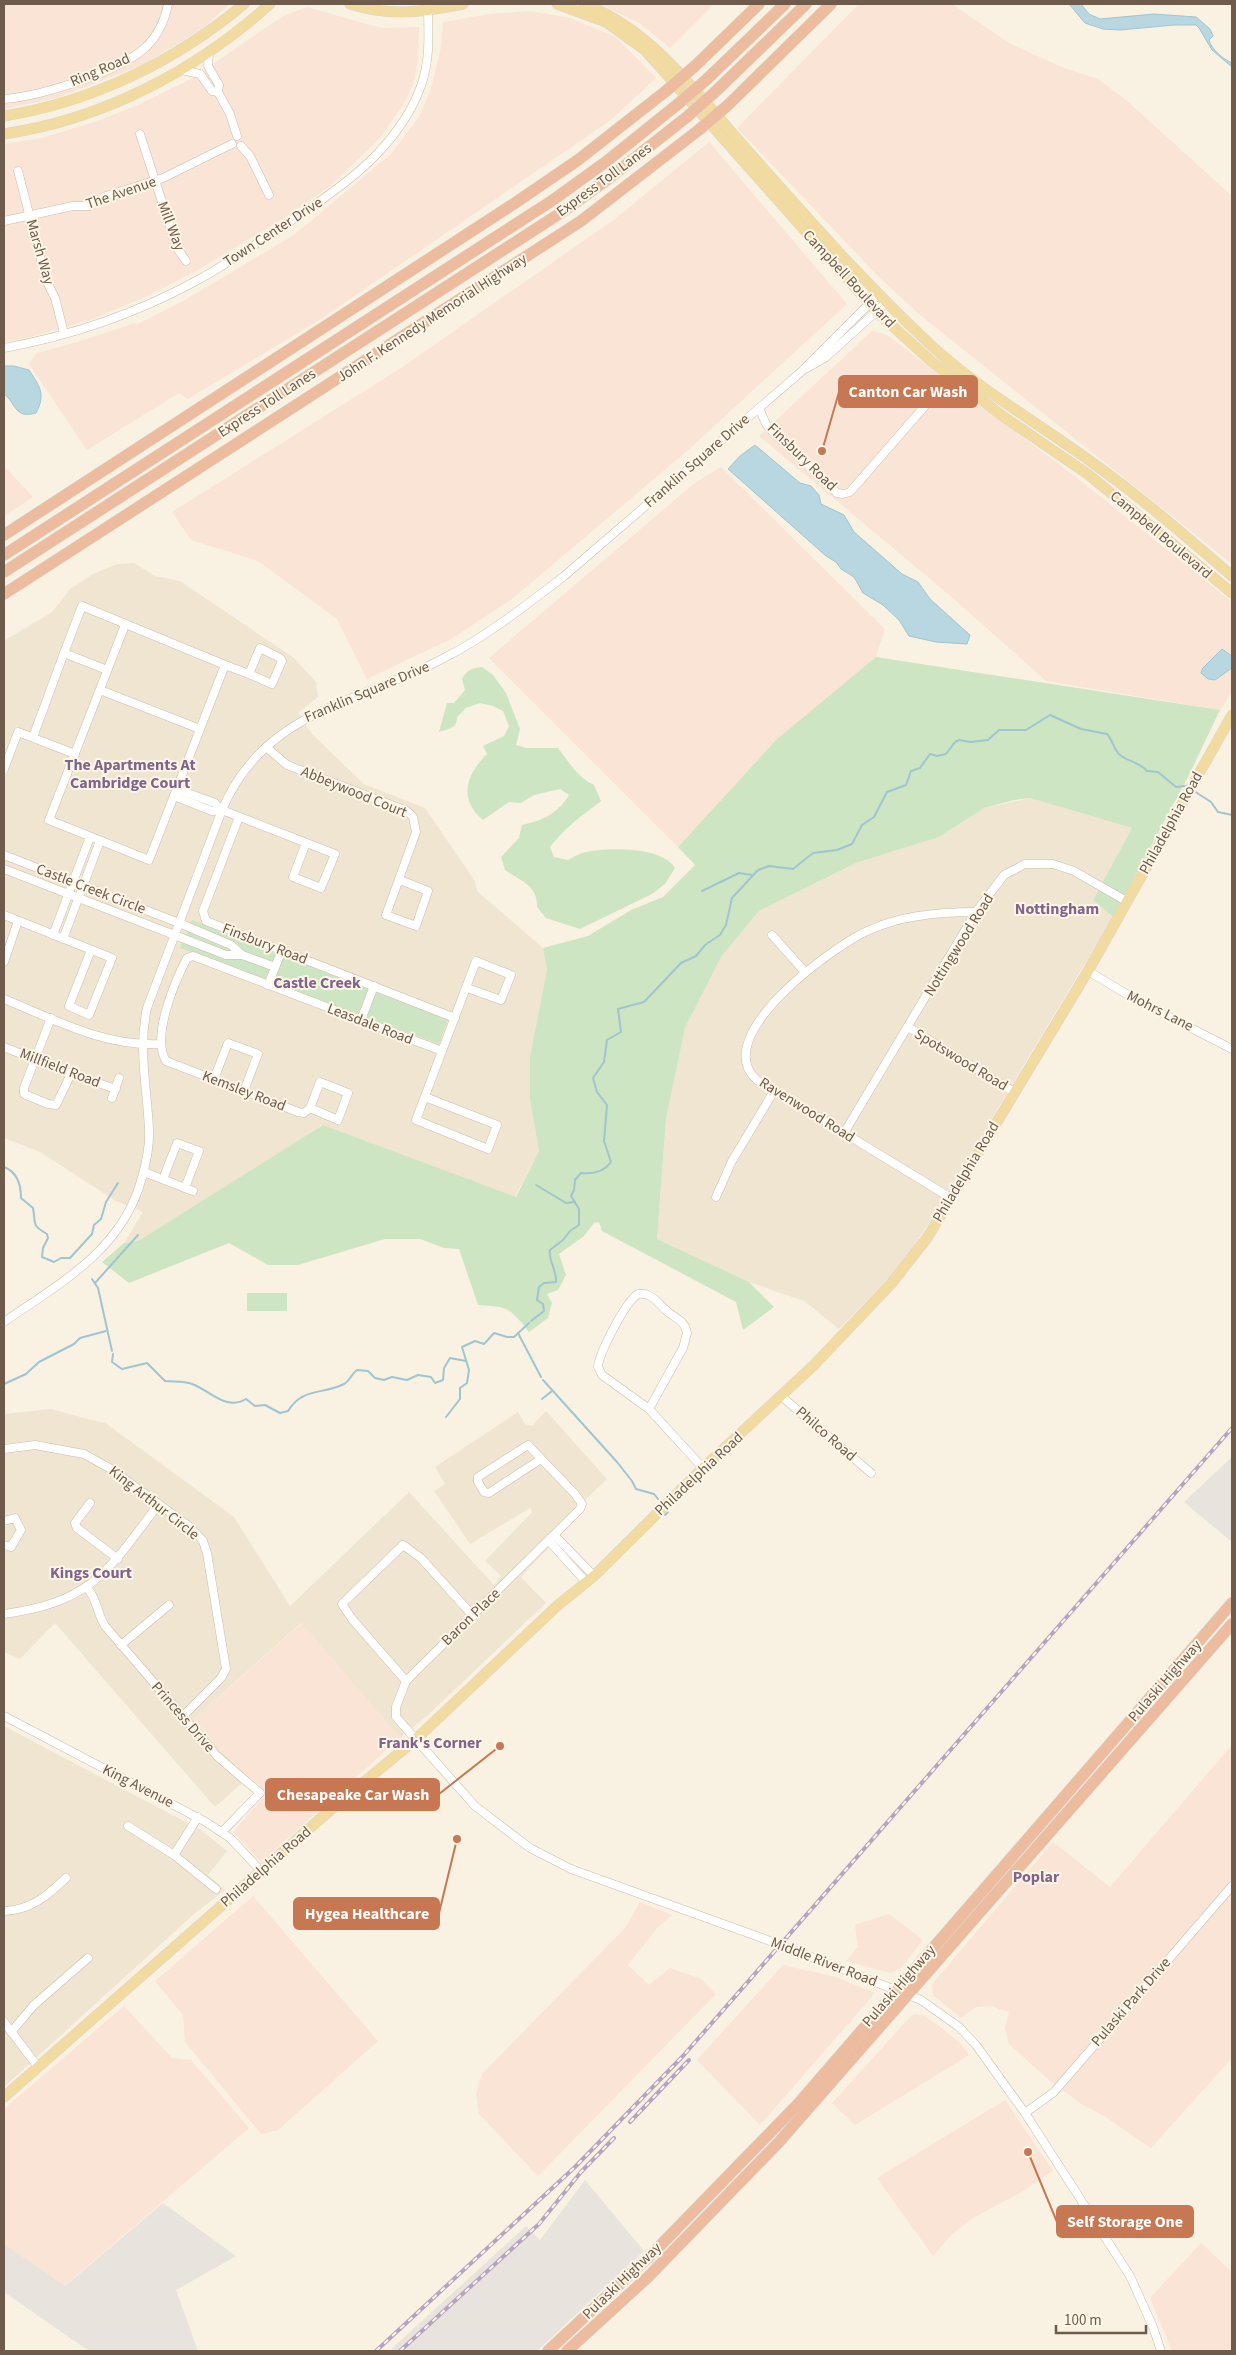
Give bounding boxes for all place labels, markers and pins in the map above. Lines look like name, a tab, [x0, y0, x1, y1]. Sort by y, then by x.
callout: Canton Car Wash	[839, 376, 977, 407]
callout: Chesapeake Car Wash	[266, 1779, 439, 1810]
callout: Hygea Healthcare	[294, 1898, 439, 1929]
callout: Self Storage One	[1057, 2206, 1193, 2237]

